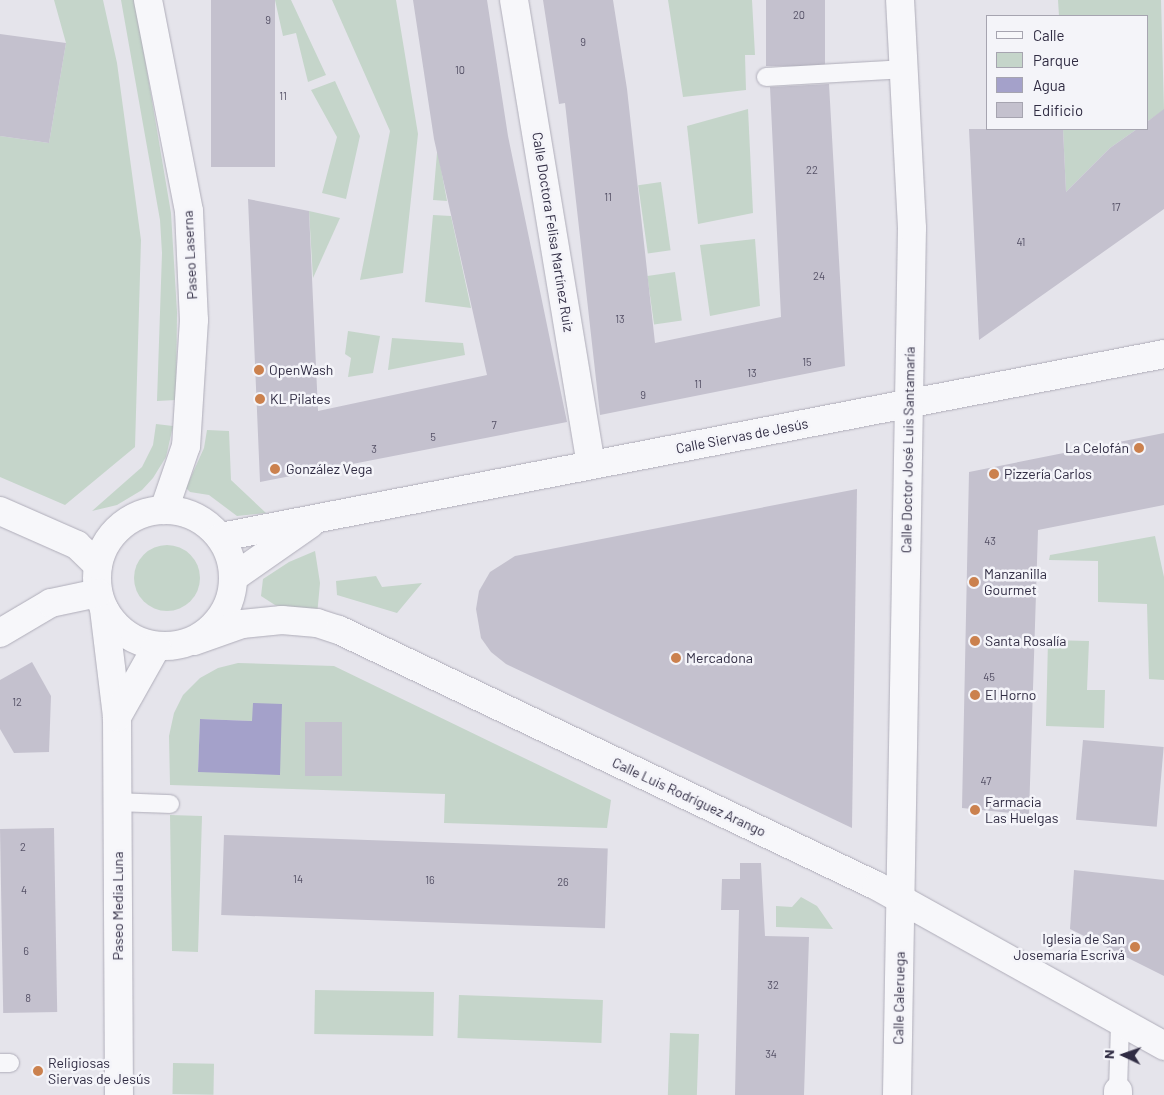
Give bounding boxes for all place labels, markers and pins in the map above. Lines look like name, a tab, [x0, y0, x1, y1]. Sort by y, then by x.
place label: OpenWash	[269, 362, 333, 378]
marker: OpenWash	[253, 364, 265, 376]
place label: KL Pilates	[270, 391, 330, 407]
marker: KL Pilates	[254, 393, 266, 405]
place label: La Celofán	[1065, 440, 1129, 456]
marker: La Celofán	[1133, 442, 1145, 454]
place label: González Vega	[286, 461, 372, 477]
marker: González Vega	[268, 462, 282, 476]
place label: Pizzería Carlos	[1004, 466, 1092, 482]
marker: Pizzería Carlos	[988, 468, 1000, 480]
place label: Manzanilla Gourmet	[984, 566, 1047, 598]
marker: Manzanilla Gourmet	[968, 576, 980, 588]
place label: Santa Rosalía	[985, 633, 1066, 649]
marker: Santa Rosalía	[969, 635, 981, 647]
place label: Mercadona	[686, 650, 753, 666]
marker: Mercadona	[670, 652, 682, 664]
place label: El Horno	[985, 687, 1036, 703]
marker: El Horno	[969, 689, 981, 701]
place label: Farmacia Las Huelgas	[985, 794, 1058, 826]
marker: Farmacia Las Huelgas	[969, 804, 981, 816]
place label: Iglesia de San Josemaría Escrivá	[1014, 931, 1125, 964]
marker: Iglesia de San Josemaría Escrivá	[1129, 941, 1141, 953]
place label: Religiosas Siervas de Jesús	[48, 1055, 150, 1088]
marker: Religiosas Siervas de Jesús	[32, 1065, 44, 1077]

